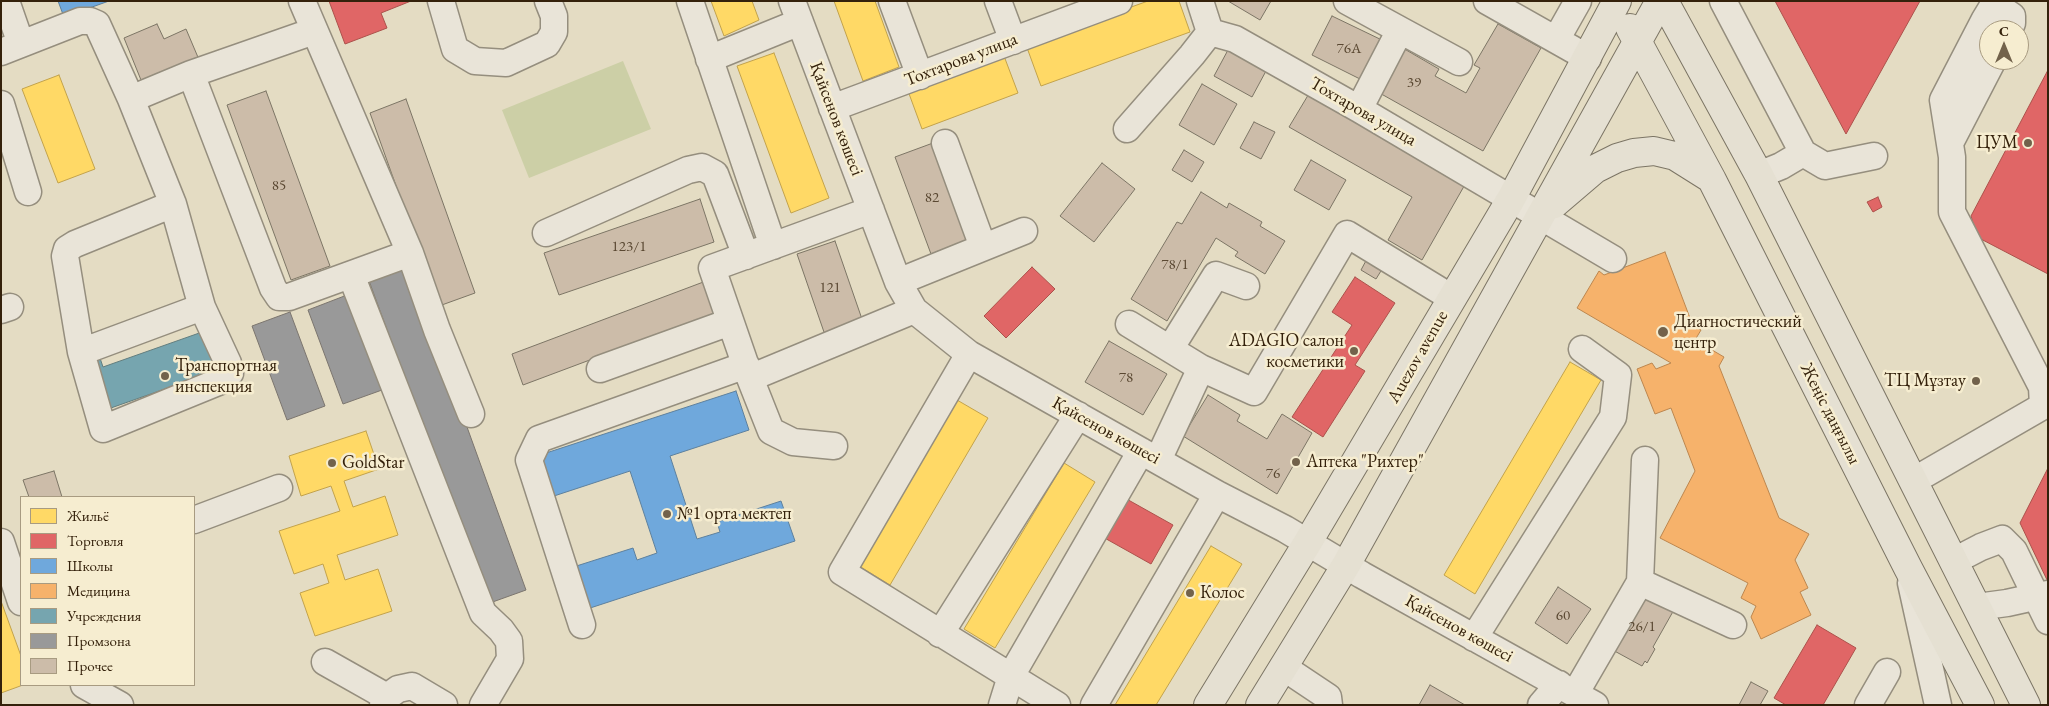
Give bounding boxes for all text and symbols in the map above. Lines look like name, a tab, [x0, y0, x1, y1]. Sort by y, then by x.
north arrow	[1979, 20, 2029, 70]
text: С	[1999, 22, 2009, 40]
street label: Тохтарова улица	[901, 29, 1021, 91]
house number: 76А	[1337, 40, 1361, 58]
street label: Қайсенов көшесі	[804, 59, 868, 179]
street label: Тохтарова улица	[1306, 73, 1420, 151]
house number: 39	[1407, 74, 1421, 92]
place label: ЦУМ	[1976, 132, 2018, 154]
marker: ЦУМ	[2022, 137, 2034, 149]
house number: 85	[272, 177, 286, 195]
house number: 82	[925, 189, 939, 207]
house number: 123/1	[612, 238, 646, 256]
house number: 78/1	[1161, 256, 1189, 274]
house number: 121	[819, 279, 841, 297]
street label: Auezov avenue	[1383, 307, 1453, 407]
place label: Диагностический центр	[1674, 311, 1802, 354]
marker: Диагностический центр	[1656, 325, 1670, 339]
place label: ADAGIO салон косметики	[1229, 330, 1344, 372]
marker: ADAGIO салон косметики	[1348, 345, 1360, 357]
place label: Транспортная инспекция	[175, 355, 277, 398]
street label: Жеңіс даңғылы	[1795, 360, 1865, 468]
house number: 78	[1119, 369, 1133, 387]
marker: Транспортная инспекция	[159, 370, 171, 382]
place label: ТЦ Мұзтау	[1884, 370, 1966, 392]
marker: ТЦ Мұзтау	[1970, 375, 1982, 387]
street label: Қайсенов көшесі	[1048, 392, 1164, 470]
place label: Аптека "Рихтер"	[1306, 451, 1424, 473]
place label: GoldStar	[342, 452, 404, 474]
marker: Аптека "Рихтер"	[1290, 456, 1302, 468]
marker: GoldStar	[326, 457, 338, 469]
house number: 76	[1266, 465, 1280, 483]
legend	[20, 496, 195, 686]
place label: №1 орта мектеп	[677, 503, 792, 525]
text: Жильё	[67, 506, 109, 525]
marker: №1 орта мектеп	[661, 508, 673, 520]
text: Торговля	[67, 531, 123, 550]
text: Школы	[67, 556, 113, 575]
text: Медицина	[67, 581, 130, 600]
place label: Колос	[1200, 582, 1245, 604]
marker: Колос	[1184, 587, 1196, 599]
street label: Қайсенов көшесі	[1401, 590, 1517, 668]
text: Учреждения	[67, 606, 141, 625]
house number: 60	[1556, 607, 1570, 625]
house number: 26/1	[1628, 618, 1656, 636]
text: Промзона	[67, 631, 131, 650]
text: Прочее	[67, 656, 113, 675]

